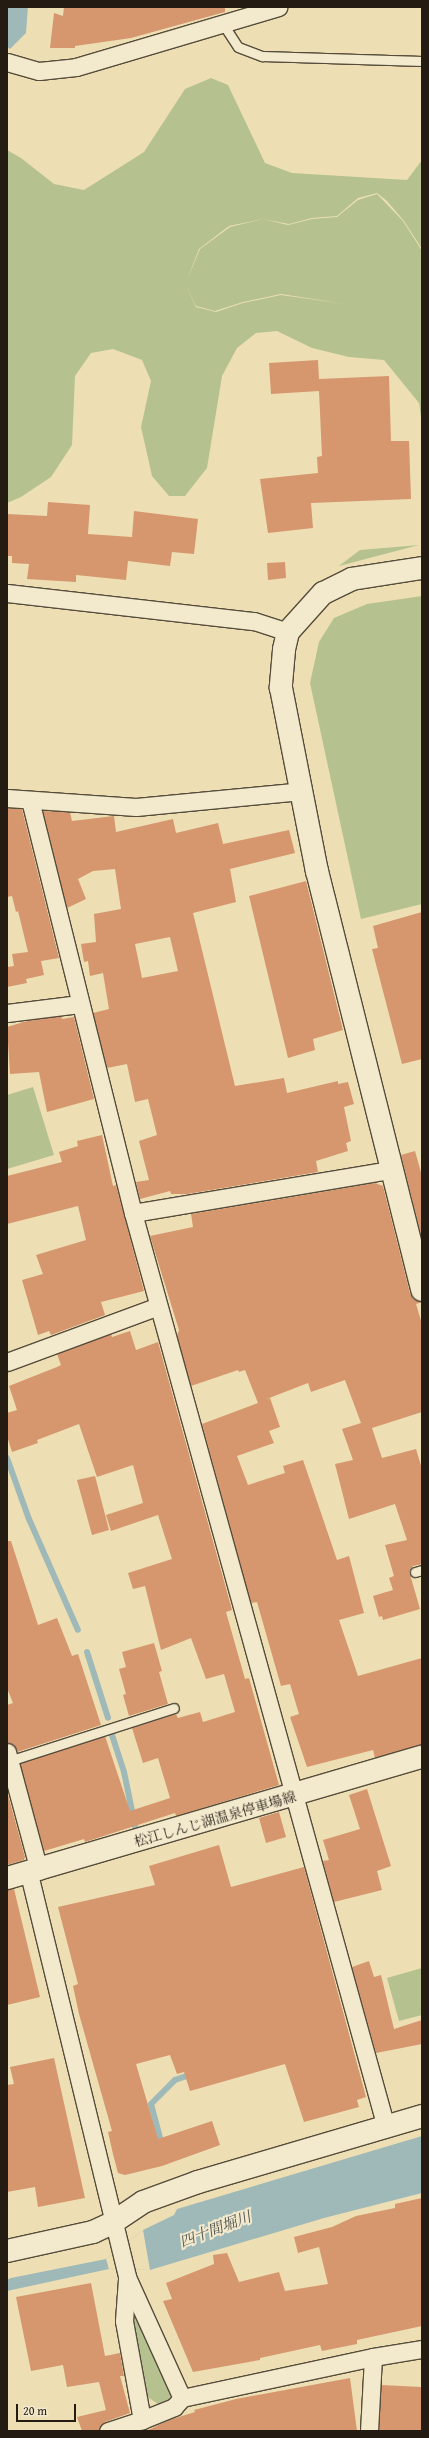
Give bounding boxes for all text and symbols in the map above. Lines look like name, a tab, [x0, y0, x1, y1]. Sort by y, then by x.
street label: 松江しんじ湖温泉停車場線	[132, 1788, 298, 1850]
water label: 四十間堀川	[177, 2207, 253, 2251]
scale bar	[18, 2396, 78, 2422]
text: 20 m	[23, 2402, 47, 2419]

